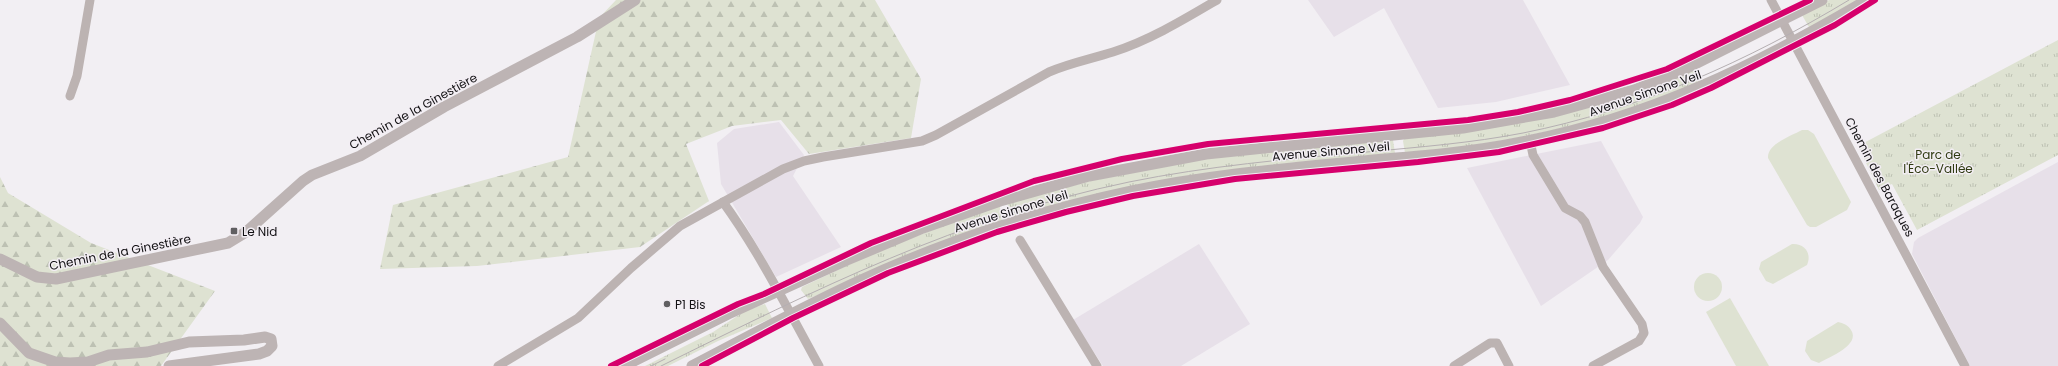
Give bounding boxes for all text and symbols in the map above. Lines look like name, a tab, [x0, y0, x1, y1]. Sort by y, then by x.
street label: Avenue Simone Veil	[1586, 66, 1704, 120]
street label: Chemin de la Ginestière	[346, 69, 480, 153]
street label: Chemin des Baraques	[1841, 114, 1919, 240]
street label: Avenue Simone Veil	[1271, 137, 1391, 165]
park label: Parc de l'Éco-Vallée	[1903, 146, 1973, 177]
street label: Avenue Simone Veil	[952, 186, 1070, 236]
place label: Le Nid	[242, 223, 277, 240]
marker: Le Nid	[229, 226, 239, 236]
street label: Chemin de la Ginestière	[48, 230, 192, 274]
place label: P1 Bis	[675, 296, 706, 313]
marker: P1 Bis	[662, 299, 672, 309]

